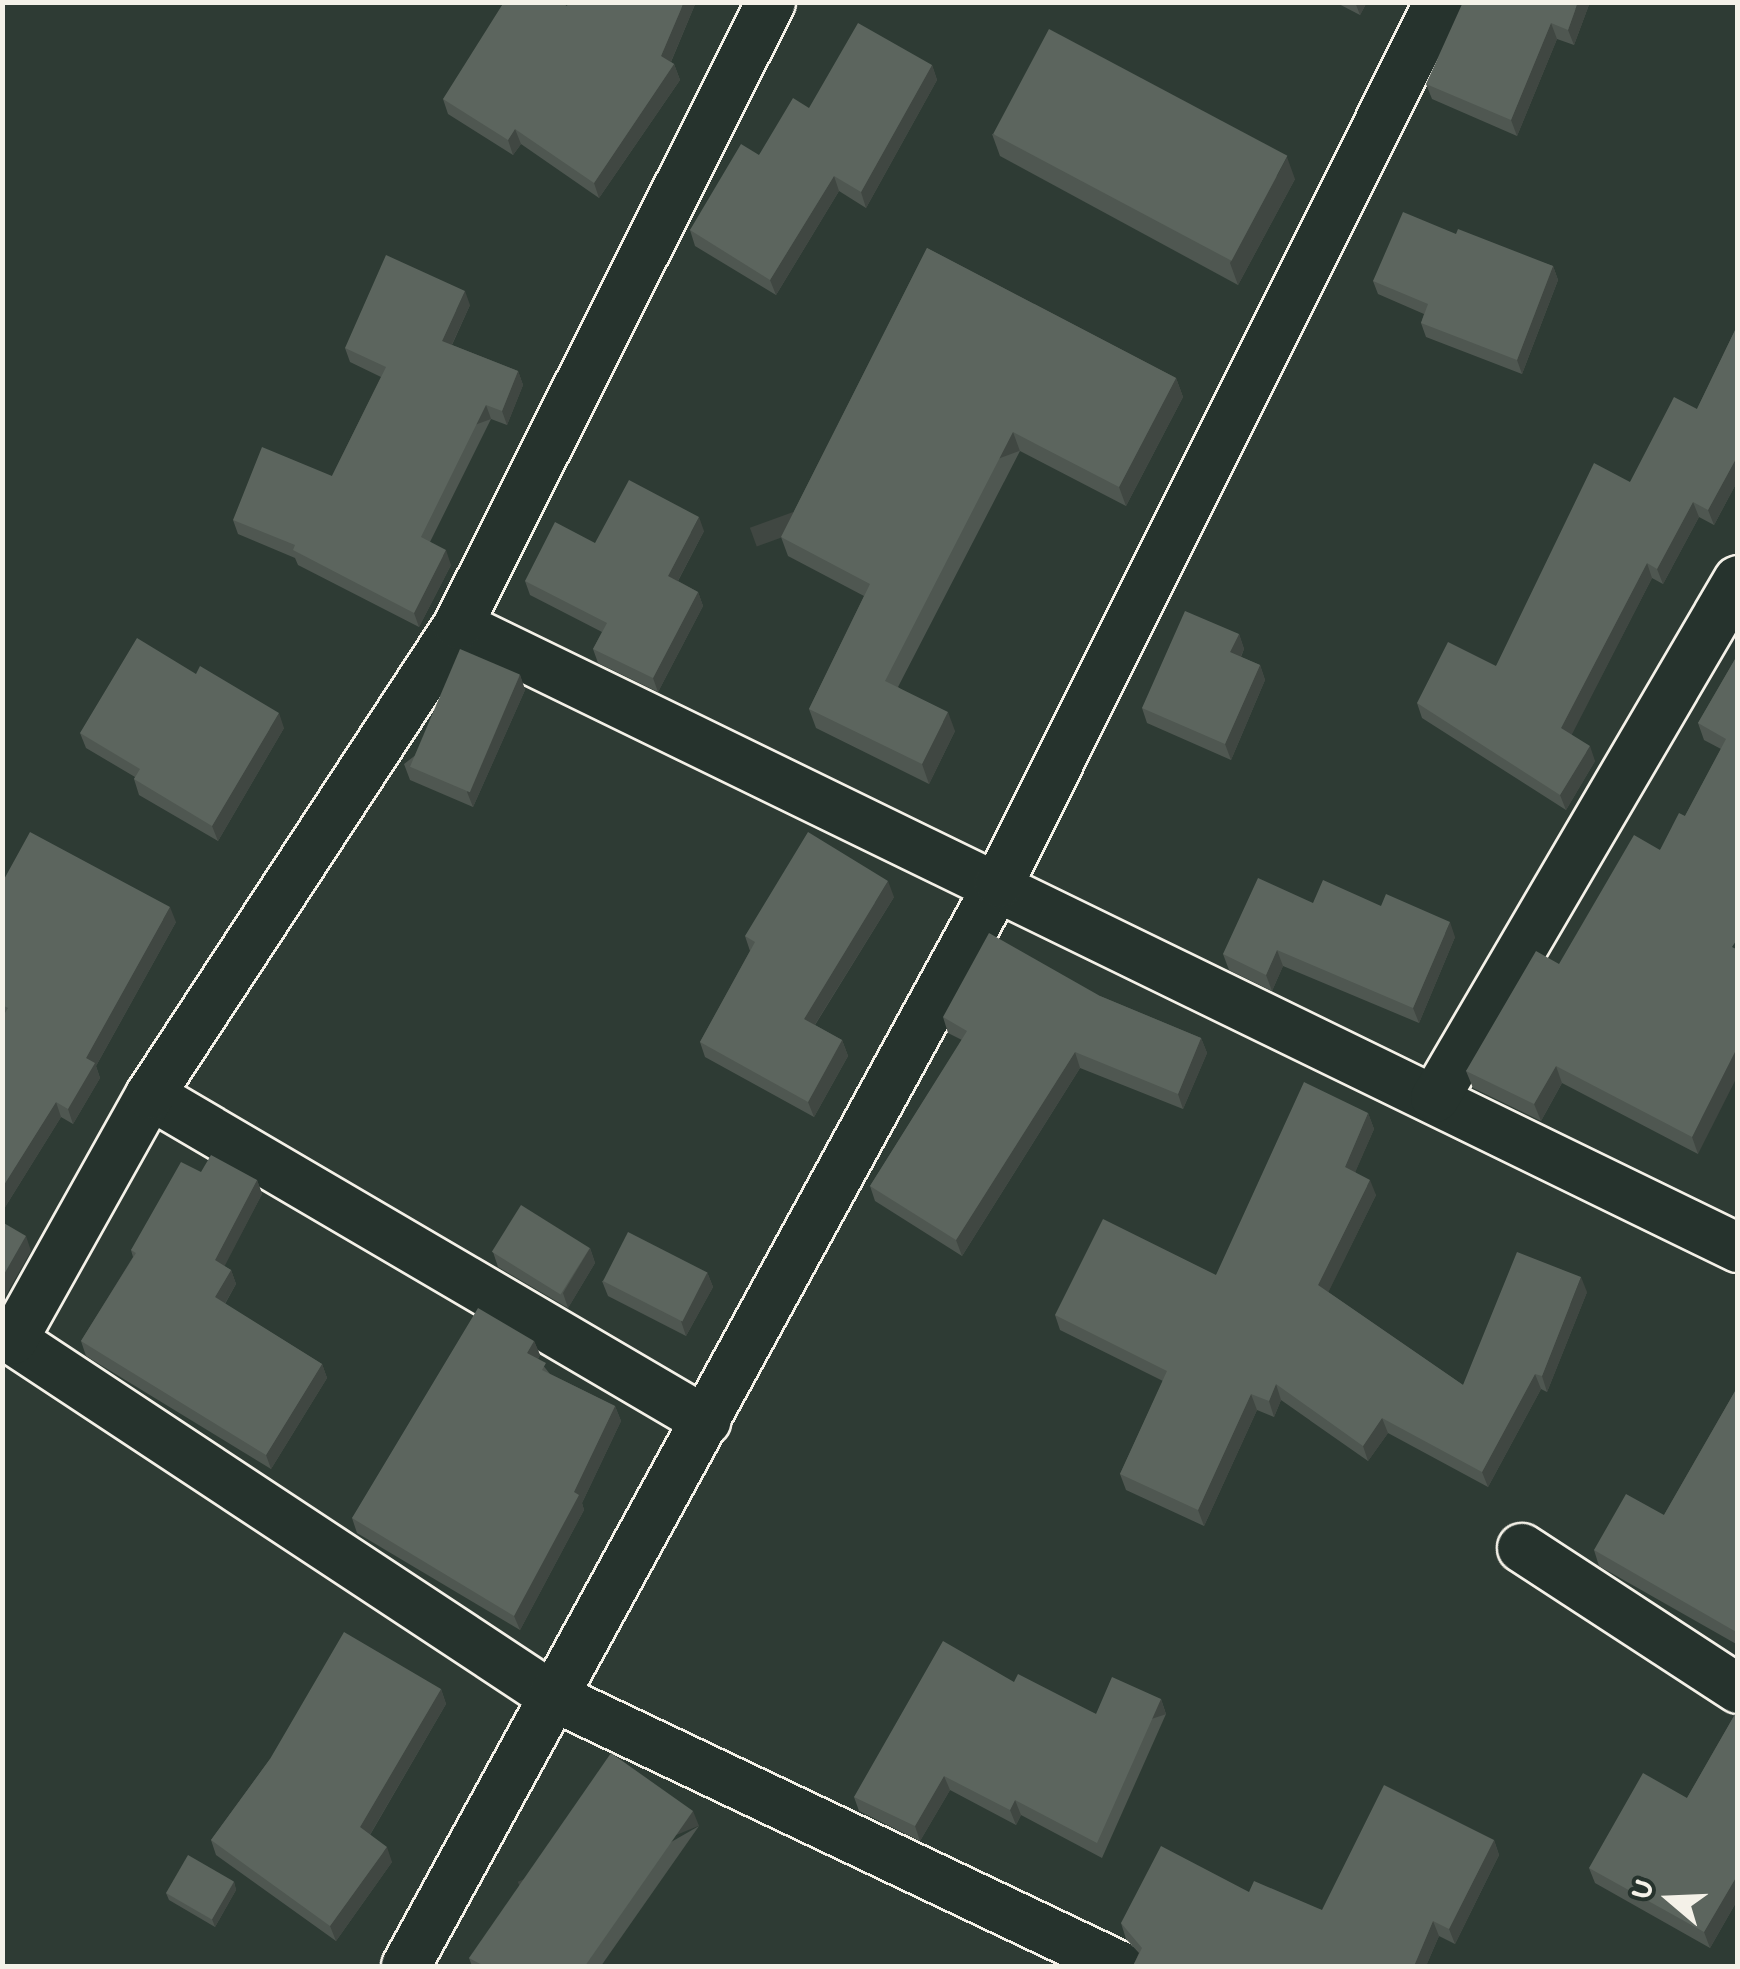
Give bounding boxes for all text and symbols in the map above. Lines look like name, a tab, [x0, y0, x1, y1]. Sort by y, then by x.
north arrow	[1620, 1849, 1720, 1949]
text: U	[1623, 1875, 1661, 1904]

